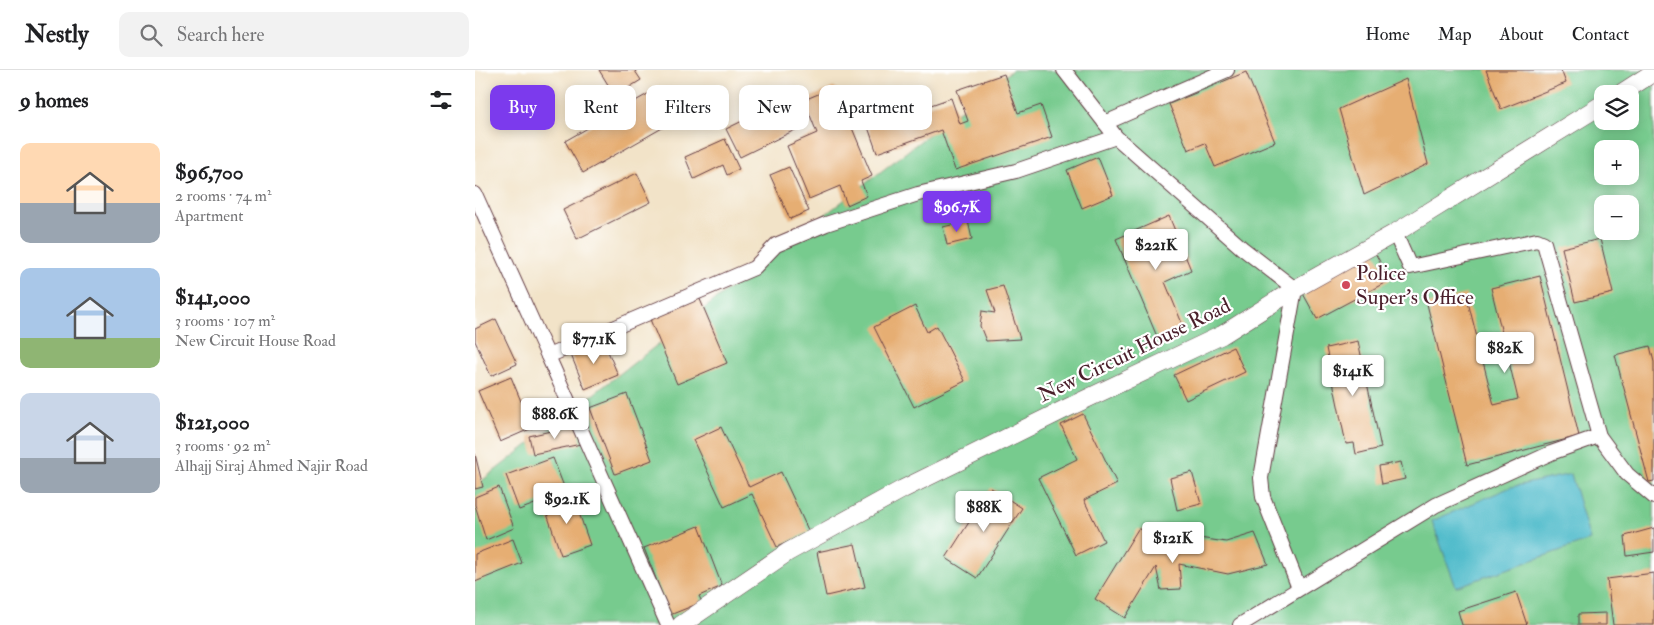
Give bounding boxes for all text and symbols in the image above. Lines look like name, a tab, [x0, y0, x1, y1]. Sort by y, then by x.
search box	[119, 12, 469, 57]
text: Nestly	[25, 19, 89, 50]
icon: search	[137, 21, 165, 49]
text: Search here	[177, 23, 264, 47]
text: Home	[1365, 23, 1410, 46]
text: Map	[1438, 23, 1472, 46]
text: About	[1500, 23, 1544, 46]
text: Contact	[1572, 23, 1629, 46]
chip: Buy	[490, 85, 555, 130]
chip: Rent	[565, 85, 636, 130]
chip: Filters	[646, 85, 729, 130]
chip: New	[739, 85, 809, 130]
chip: Apartment	[819, 85, 932, 130]
map controls	[1594, 85, 1639, 240]
button: layers	[1594, 85, 1639, 130]
icon: filters	[427, 86, 455, 114]
text: 9 homes	[20, 87, 89, 114]
button: +	[1594, 140, 1639, 185]
text: $96,700	[175, 159, 244, 186]
icon: home	[60, 163, 120, 223]
text: 2 rooms · 74 m²	[175, 186, 271, 206]
pin: $96.7K	[916, 190, 998, 233]
button: −	[1594, 195, 1639, 240]
text: $96.7K	[934, 197, 980, 217]
text: Apartment	[175, 206, 243, 226]
pin: $221K	[1121, 228, 1191, 271]
text: $221K	[1135, 235, 1177, 255]
place label: Police Super's Office	[1356, 260, 1474, 311]
marker: Police Super's Office	[1340, 279, 1352, 291]
text: $141,000	[175, 284, 251, 311]
icon: home	[60, 288, 120, 348]
street label: New Circuit House Road	[1033, 292, 1236, 409]
text: 3 rooms · 107 m²	[175, 311, 275, 331]
pin: $77.1K	[553, 322, 635, 365]
text: $77.1K	[572, 329, 616, 349]
text: New Circuit House Road	[175, 331, 336, 351]
pin: $82K	[1475, 332, 1535, 374]
text: $82K	[1487, 338, 1523, 358]
pin: $141K	[1318, 354, 1388, 397]
text: $141K	[1333, 361, 1373, 381]
pin: $88.6K	[514, 398, 596, 440]
text: $88.6K	[532, 404, 578, 424]
text: $121,000	[175, 409, 250, 436]
icon: home	[60, 413, 120, 473]
text: 3 rooms · 92 m²	[175, 436, 270, 456]
text: Alhajj Siraj Ahmed Najir Road	[175, 456, 368, 476]
pin: $92.1K	[526, 482, 608, 525]
text: $92.1K	[544, 489, 590, 509]
pin: $88K	[954, 490, 1014, 533]
text: $88K	[966, 497, 1002, 517]
pin: $121K	[1138, 522, 1208, 564]
text: $121K	[1153, 528, 1193, 548]

